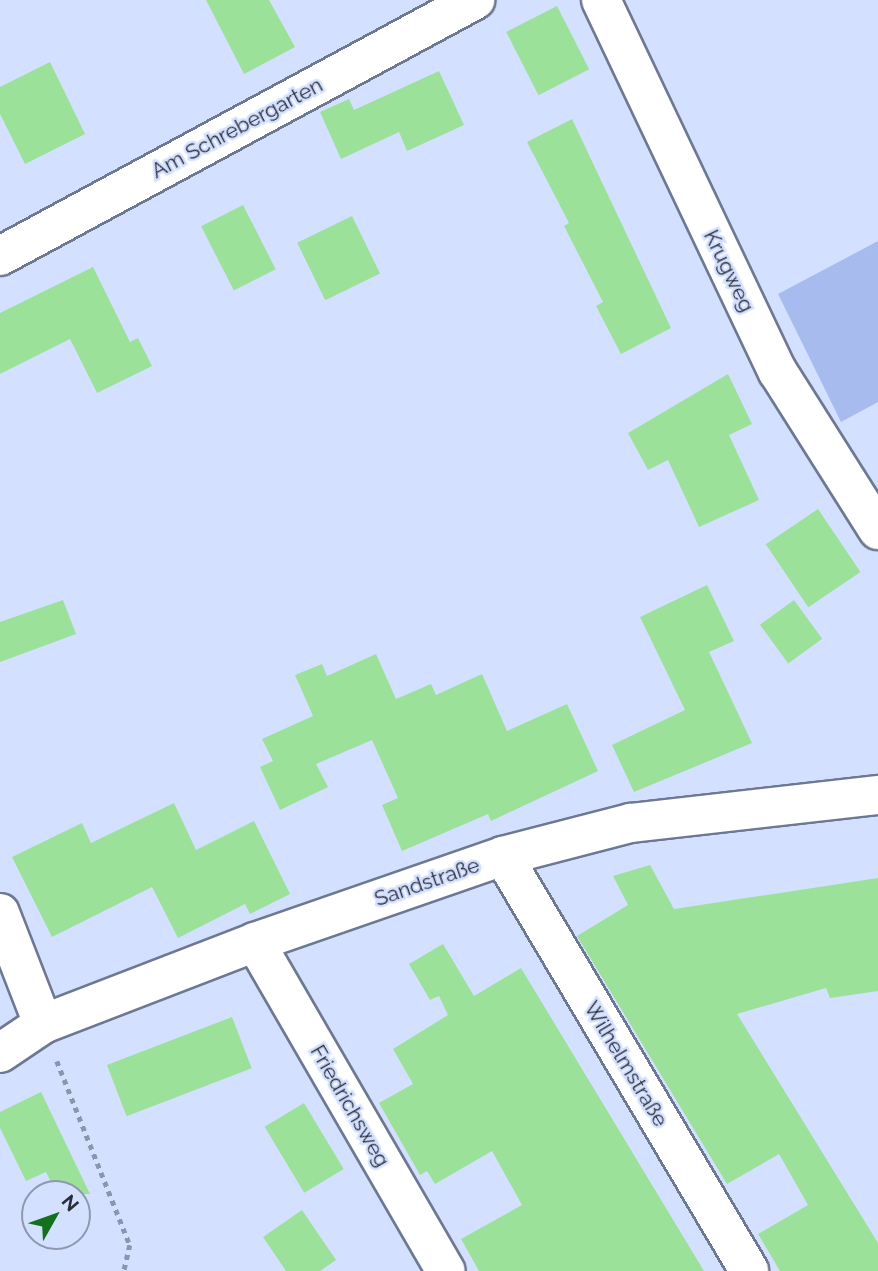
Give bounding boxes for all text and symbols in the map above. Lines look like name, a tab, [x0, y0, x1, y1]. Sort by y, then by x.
street label: Am Schrebergarten	[147, 72, 327, 184]
street label: Krugweg	[698, 226, 760, 316]
street label: Sandstraße	[371, 852, 483, 912]
street label: Wilhelmstraße	[579, 997, 673, 1131]
street label: Friedrichsweg	[305, 1041, 395, 1171]
north arrow	[21, 1180, 91, 1250]
text: N	[57, 1190, 84, 1215]

